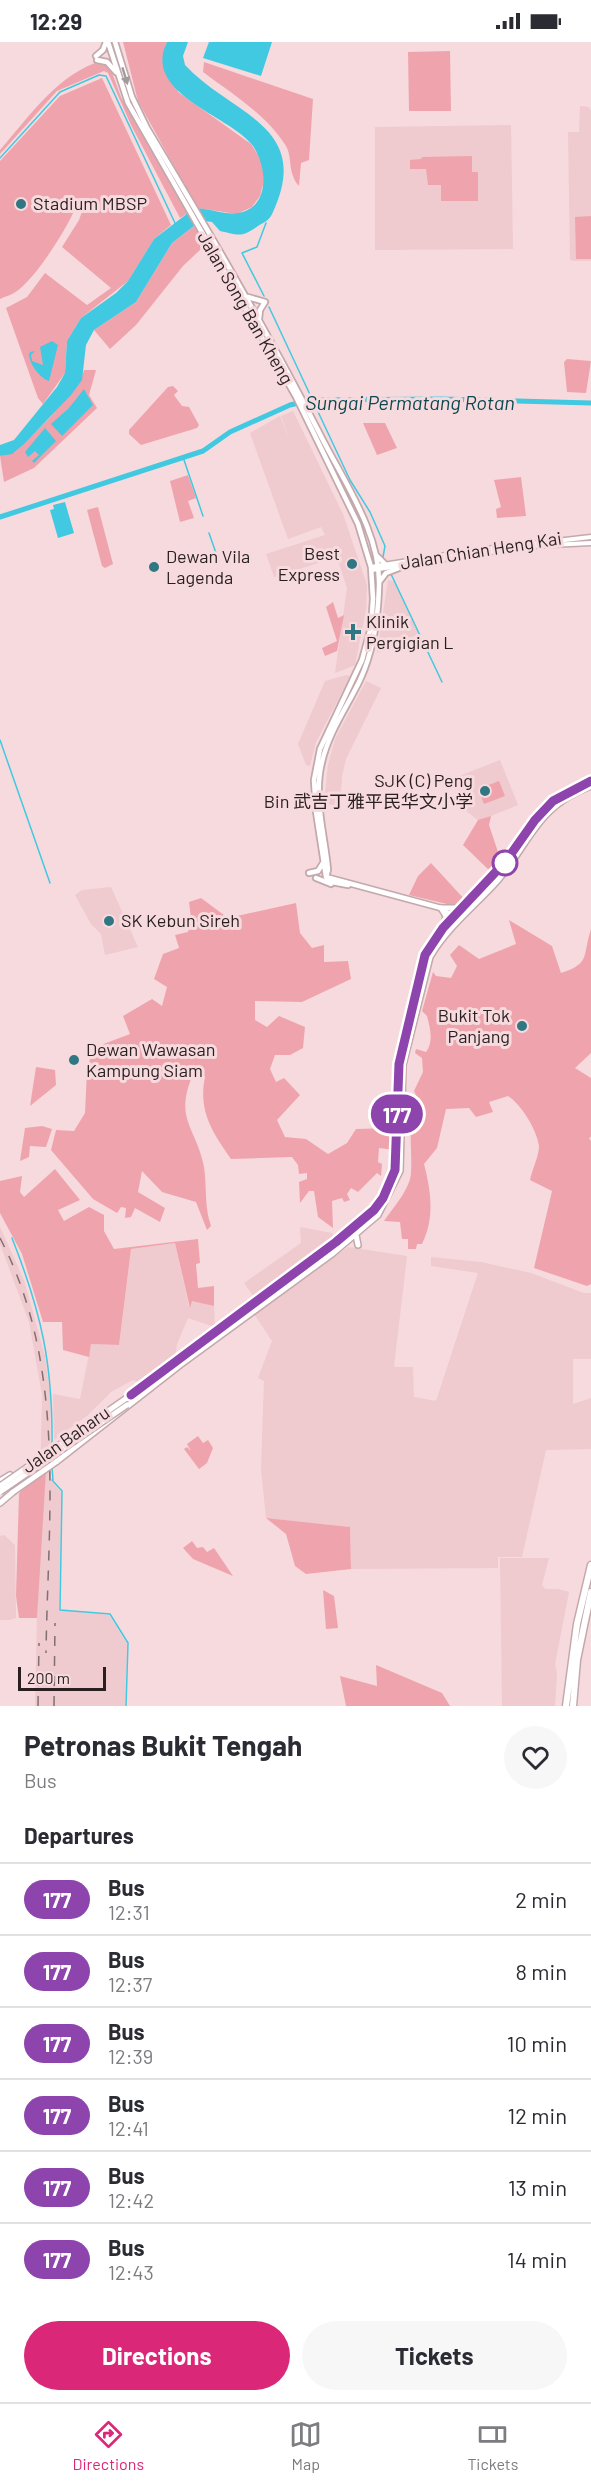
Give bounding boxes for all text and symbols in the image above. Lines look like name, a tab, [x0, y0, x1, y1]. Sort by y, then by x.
text: 12:29	[30, 8, 82, 34]
one-way arrow	[121, 67, 130, 85]
place label: Stadium MBSP	[33, 192, 147, 214]
marker: Stadium MBSP	[14, 197, 28, 211]
street label: Jalan Song Ban Kheng	[193, 227, 299, 388]
water label: Sungai Permatang Rotan	[305, 390, 515, 414]
street label: Jalan Chian Heng Kai	[399, 526, 563, 574]
place label: Best Express	[278, 542, 340, 585]
place label: Dewan Vila Lagenda	[166, 545, 250, 588]
marker: Best Express	[345, 557, 359, 571]
marker: Dewan Vila Lagenda	[147, 560, 161, 574]
place label: Klinik Pergigian L	[366, 610, 453, 653]
marker: Klinik Pergigian L	[344, 623, 362, 641]
place label: SJK (C) Peng Bin 武吉丁雅平民华文小学	[264, 769, 473, 812]
marker: SJK (C) Peng Bin 武吉丁雅平民华文小学	[478, 784, 492, 798]
unlabelled marker	[492, 850, 518, 876]
place label: SK Kebun Sireh	[121, 909, 240, 931]
marker: SK Kebun Sireh	[102, 914, 116, 928]
place label: Bukit Tok Panjang	[438, 1004, 510, 1047]
marker: Bukit Tok Panjang	[515, 1019, 529, 1033]
place label: Dewan Wawasan Kampung Siam	[86, 1038, 215, 1081]
marker: Dewan Wawasan Kampung Siam	[67, 1053, 81, 1067]
line badge: 177	[362, 1094, 432, 1134]
text: 177	[383, 1102, 411, 1127]
street label: Jalan Baharu	[17, 1401, 113, 1477]
scale bar	[18, 1664, 106, 1692]
text: 200 m	[27, 1668, 70, 1687]
button: heart	[504, 1726, 567, 1789]
text: Petronas Bukit Tengah	[24, 1728, 302, 1762]
text: Bus	[24, 1768, 57, 1792]
text: Departures	[24, 1822, 134, 1848]
text: Bus	[108, 1874, 145, 1900]
text: 2 min	[515, 1886, 567, 1912]
text: 177	[43, 1887, 71, 1912]
text: 12:31	[108, 1900, 150, 1924]
text: Bus	[108, 1946, 145, 1972]
text: 8 min	[515, 1958, 567, 1984]
text: 177	[43, 1959, 71, 1984]
text: 12:37	[108, 1972, 152, 1996]
text: Bus	[108, 2018, 145, 2044]
text: 10 min	[507, 2030, 567, 2056]
text: 177	[43, 2031, 71, 2056]
text: 12:39	[108, 2044, 153, 2068]
text: Bus	[108, 2090, 145, 2116]
text: 12 min	[507, 2102, 567, 2128]
text: 177	[43, 2103, 71, 2128]
text: 12:41	[108, 2116, 149, 2140]
text: Bus	[108, 2162, 145, 2188]
text: 13 min	[508, 2174, 567, 2200]
text: 177	[43, 2175, 71, 2200]
text: 12:42	[108, 2188, 154, 2212]
text: Bus	[108, 2234, 145, 2260]
text: 14 min	[507, 2246, 567, 2272]
text: 177	[43, 2247, 71, 2272]
text: 12:43	[108, 2260, 154, 2284]
button: Directions	[24, 2321, 290, 2390]
button: Tickets	[302, 2321, 567, 2390]
tab: Directions	[73, 2418, 144, 2473]
tab: Map	[289, 2418, 322, 2473]
tab: Tickets	[467, 2418, 518, 2473]

